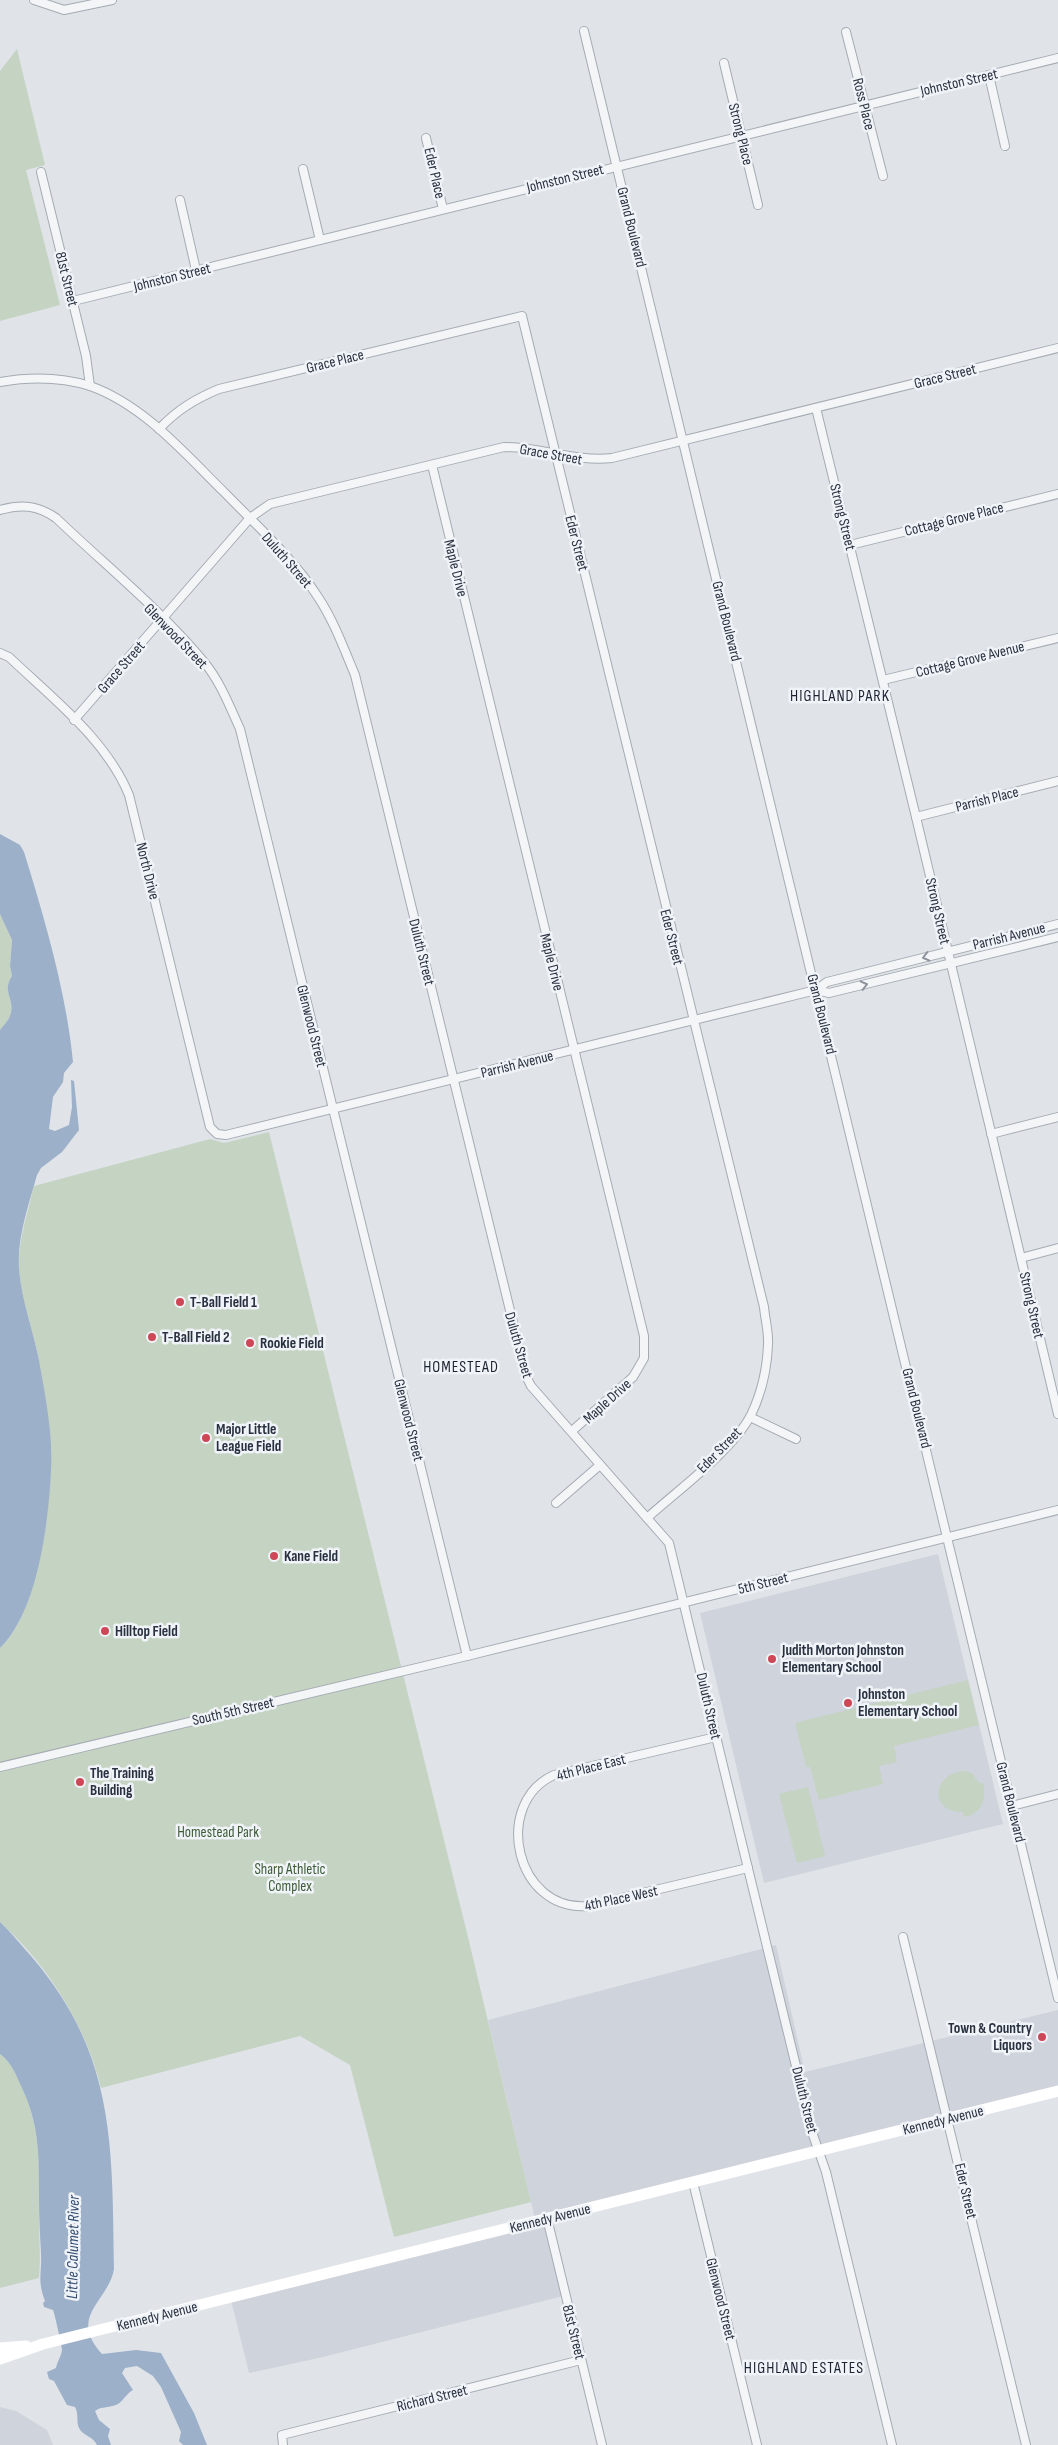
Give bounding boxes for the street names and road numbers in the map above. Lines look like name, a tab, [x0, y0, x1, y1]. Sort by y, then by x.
street label: Johnston Street	[918, 64, 1000, 101]
street label: Ross Place	[848, 76, 879, 132]
street label: Strong Place	[724, 101, 757, 167]
street label: Eder Place	[419, 146, 450, 201]
street label: Johnston Street	[524, 160, 606, 197]
street label: Grand Boulevard	[612, 185, 651, 269]
street label: 81st Street	[51, 250, 83, 309]
street label: Johnston Street	[131, 259, 213, 296]
street label: Grace Place	[304, 345, 366, 378]
street label: Grace Street	[912, 360, 979, 393]
street label: Grace Street	[518, 440, 584, 469]
street label: Strong Street	[825, 482, 860, 553]
street label: Cottage Grove Place	[903, 498, 1006, 541]
street label: Eder Street	[560, 513, 593, 573]
street label: Duluth Street	[257, 529, 316, 592]
street label: Maple Drive	[439, 538, 472, 599]
street label: Grand Boulevard	[707, 579, 746, 663]
street label: Glenwood Street	[140, 600, 212, 673]
street label: Grace Street	[93, 637, 150, 697]
street label: Cottage Grove Avenue	[914, 637, 1026, 682]
street label: Parrish Place	[954, 782, 1021, 816]
street label: North Drive	[131, 841, 164, 902]
street label: Strong Street	[921, 876, 954, 947]
street label: Eder Street	[655, 907, 688, 967]
street label: Duluth Street	[404, 917, 439, 988]
street label: Parrish Avenue	[971, 918, 1047, 955]
street label: Maple Drive	[535, 932, 568, 993]
street label: Grand Boulevard	[802, 972, 841, 1056]
street label: Glenwood Street	[292, 983, 331, 1070]
street label: Parrish Avenue	[479, 1046, 555, 1083]
street label: Strong Street	[1015, 1270, 1048, 1341]
street label: Duluth Street	[500, 1310, 537, 1381]
street label: Grand Boulevard	[897, 1366, 936, 1450]
street label: Maple Drive	[579, 1375, 635, 1428]
street label: Glenwood Street	[389, 1377, 428, 1464]
street label: Eder Street	[693, 1423, 746, 1477]
street label: 5th Street	[736, 1568, 791, 1599]
street label: Duluth Street	[692, 1671, 725, 1742]
street label: South 5th Street	[190, 1693, 276, 1730]
street label: 4th Place East	[555, 1750, 628, 1785]
street label: Grand Boulevard	[991, 1760, 1030, 1844]
street label: 4th Place West	[583, 1881, 660, 1916]
street label: Duluth Street	[787, 2065, 822, 2136]
street label: Kennedy Avenue	[901, 2101, 985, 2140]
street label: Eder Street	[950, 2161, 981, 2221]
street label: Kennedy Avenue	[508, 2199, 592, 2238]
street label: Glenwood Street	[701, 2256, 740, 2343]
street label: Kennedy Avenue	[115, 2297, 199, 2336]
street label: 81st Street	[558, 2303, 590, 2362]
street label: Richard Street	[395, 2380, 470, 2416]

